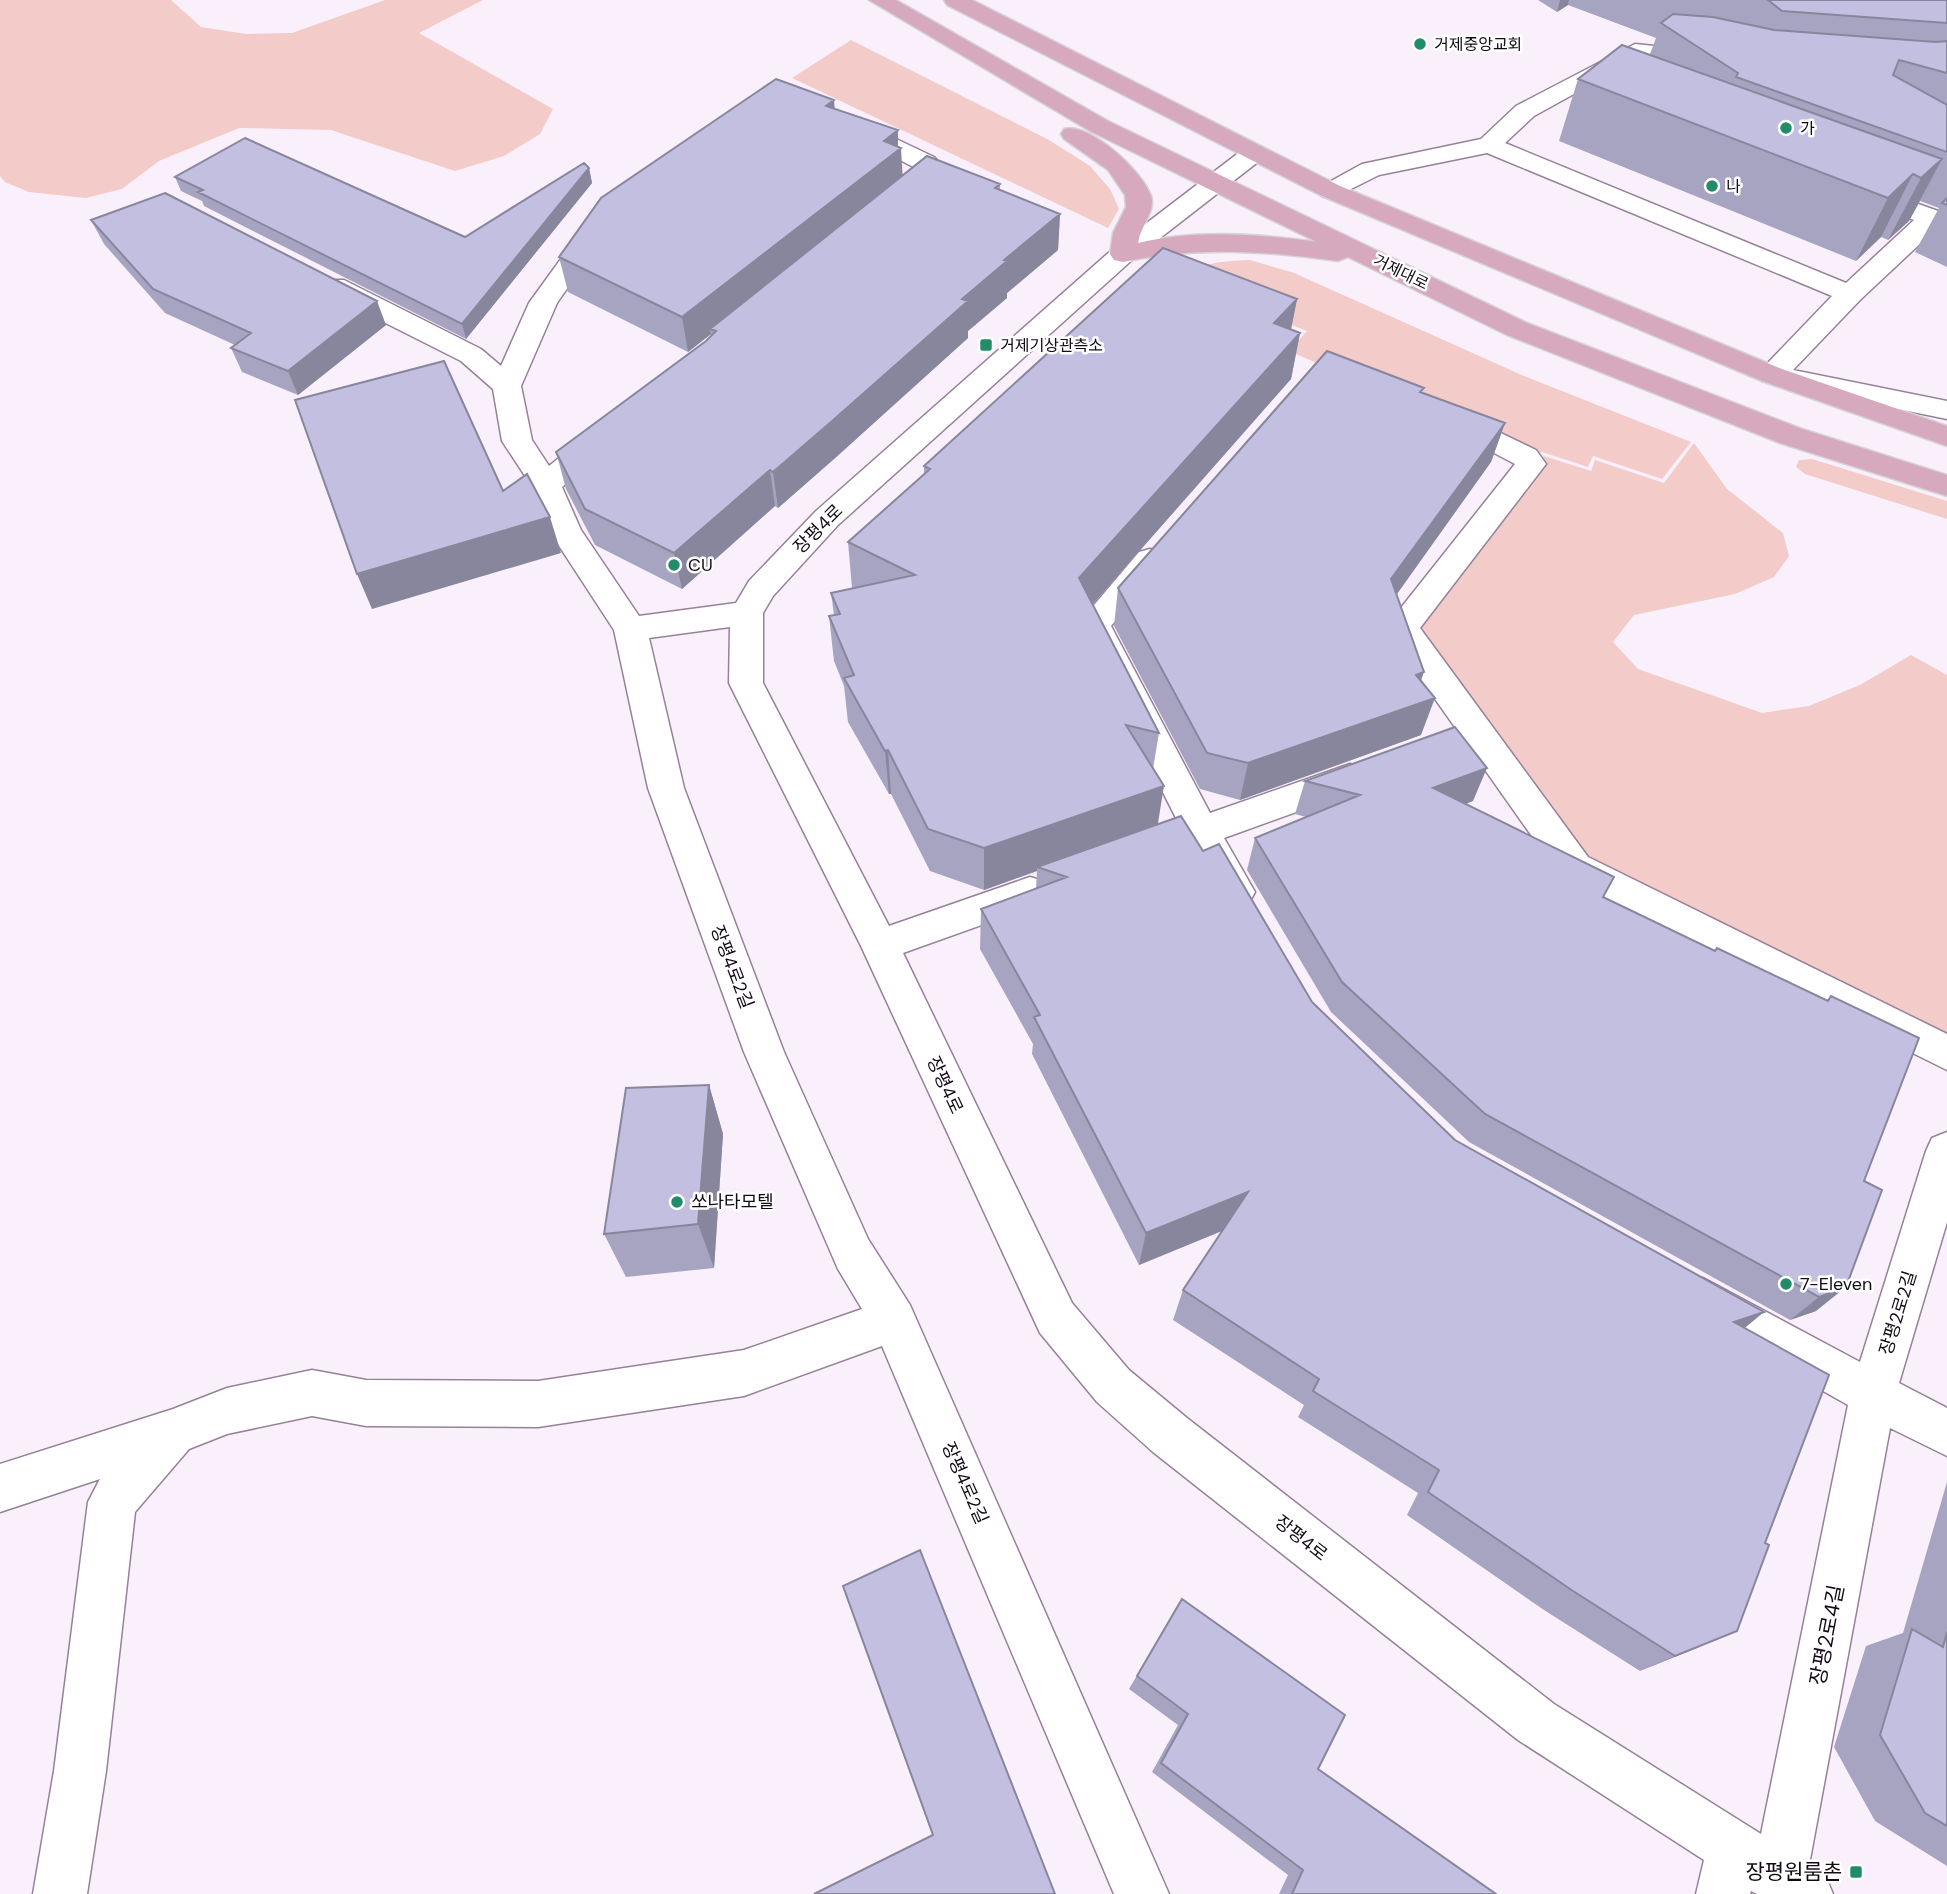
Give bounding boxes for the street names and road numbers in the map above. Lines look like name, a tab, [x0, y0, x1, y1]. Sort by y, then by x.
street label: 거제대로	[1370, 250, 1432, 294]
street label: 장평4로	[788, 499, 848, 559]
street label: 장평4로2길	[705, 922, 759, 1012]
street label: 장평4로	[921, 1052, 969, 1118]
street label: 장평2로2길	[1874, 1268, 1922, 1358]
street label: 장평4로2길	[936, 1438, 994, 1528]
street label: 장평4로	[1270, 1510, 1332, 1566]
street label: 장평2로4길	[1804, 1582, 1850, 1688]

